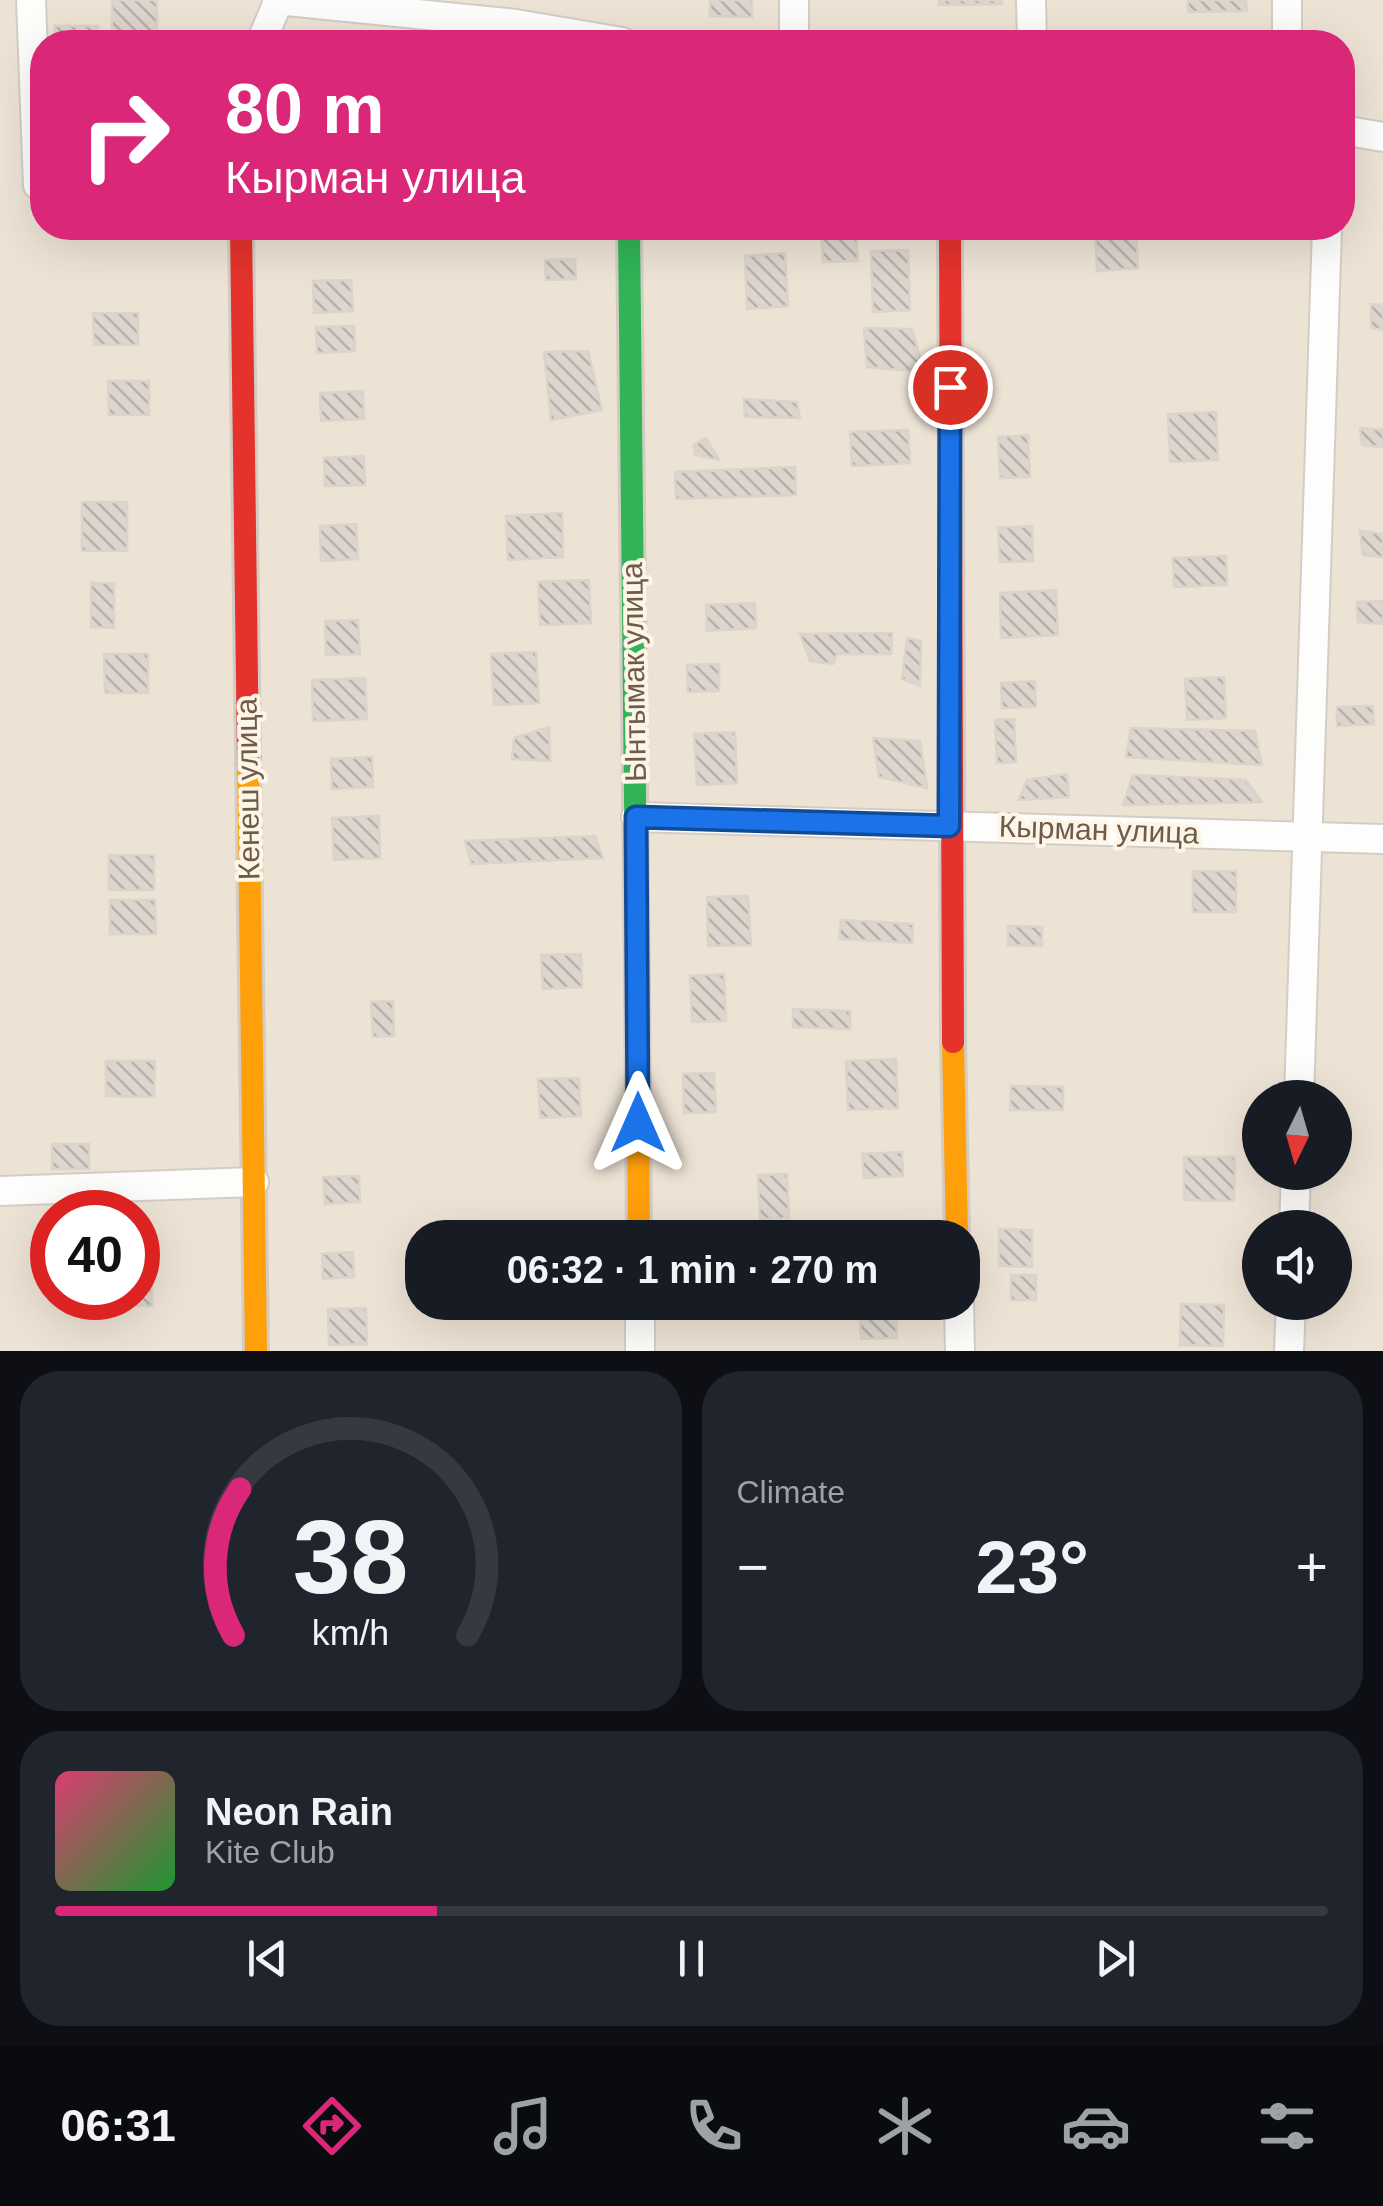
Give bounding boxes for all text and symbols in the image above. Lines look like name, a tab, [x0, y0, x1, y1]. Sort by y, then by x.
icon: right	[60, 70, 190, 200]
text: 80 m	[225, 70, 385, 148]
text: Кырман улица	[225, 152, 526, 203]
pin	[908, 345, 993, 430]
icon: arrive	[923, 360, 978, 415]
street label: Ынтымак улица	[615, 562, 652, 782]
street label: Кенеш улица	[229, 697, 266, 880]
street label: Кырман улица	[998, 810, 1200, 849]
position arrow	[586, 1071, 690, 1175]
north arrow	[1242, 1080, 1352, 1190]
map controls	[1242, 1080, 1352, 1320]
speed limit sign: 40	[30, 1190, 160, 1320]
button: sound	[1242, 1210, 1352, 1320]
text: 06:32 · 1 min · 270 m	[507, 1249, 878, 1291]
text: Climate	[737, 1474, 845, 1510]
text: 38	[293, 1499, 409, 1615]
text: 23°	[976, 1525, 1089, 1609]
text: −	[737, 1536, 769, 1598]
text: +	[1296, 1536, 1328, 1598]
text: km/h	[312, 1613, 389, 1653]
text: Neon Rain	[205, 1791, 393, 1833]
text: Kite Club	[205, 1834, 335, 1870]
icon: previous	[240, 1931, 295, 1986]
icon: pause	[664, 1931, 719, 1986]
icon: next	[1088, 1931, 1143, 1986]
icon: directions	[297, 2091, 367, 2161]
icon: music	[488, 2091, 558, 2161]
icon: phone	[679, 2091, 749, 2161]
icon: climate	[870, 2091, 940, 2161]
icon: car	[1061, 2091, 1131, 2161]
icon: filters	[1252, 2091, 1322, 2161]
text: 06:31	[61, 2100, 176, 2151]

